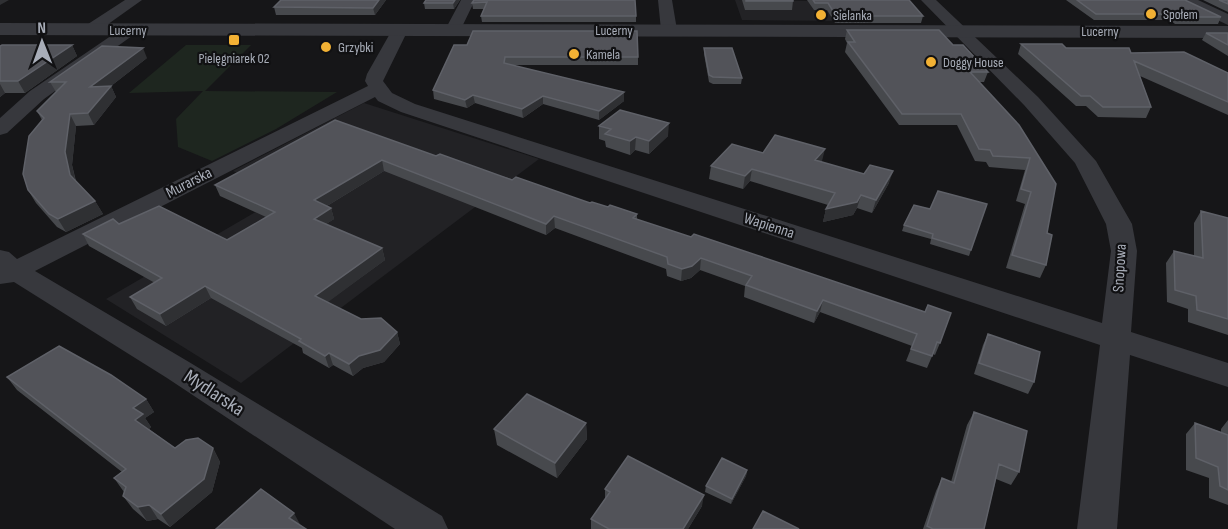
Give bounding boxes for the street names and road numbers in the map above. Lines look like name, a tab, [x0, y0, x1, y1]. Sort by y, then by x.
street label: Lucerny	[109, 22, 147, 39]
street label: Lucerny	[595, 22, 633, 39]
street label: Lucerny	[1081, 23, 1119, 40]
street label: Murarska	[163, 163, 215, 203]
street label: Wapienna	[741, 209, 797, 243]
street label: Snopowa	[1109, 243, 1131, 293]
street label: Mydlarska	[179, 365, 249, 421]

